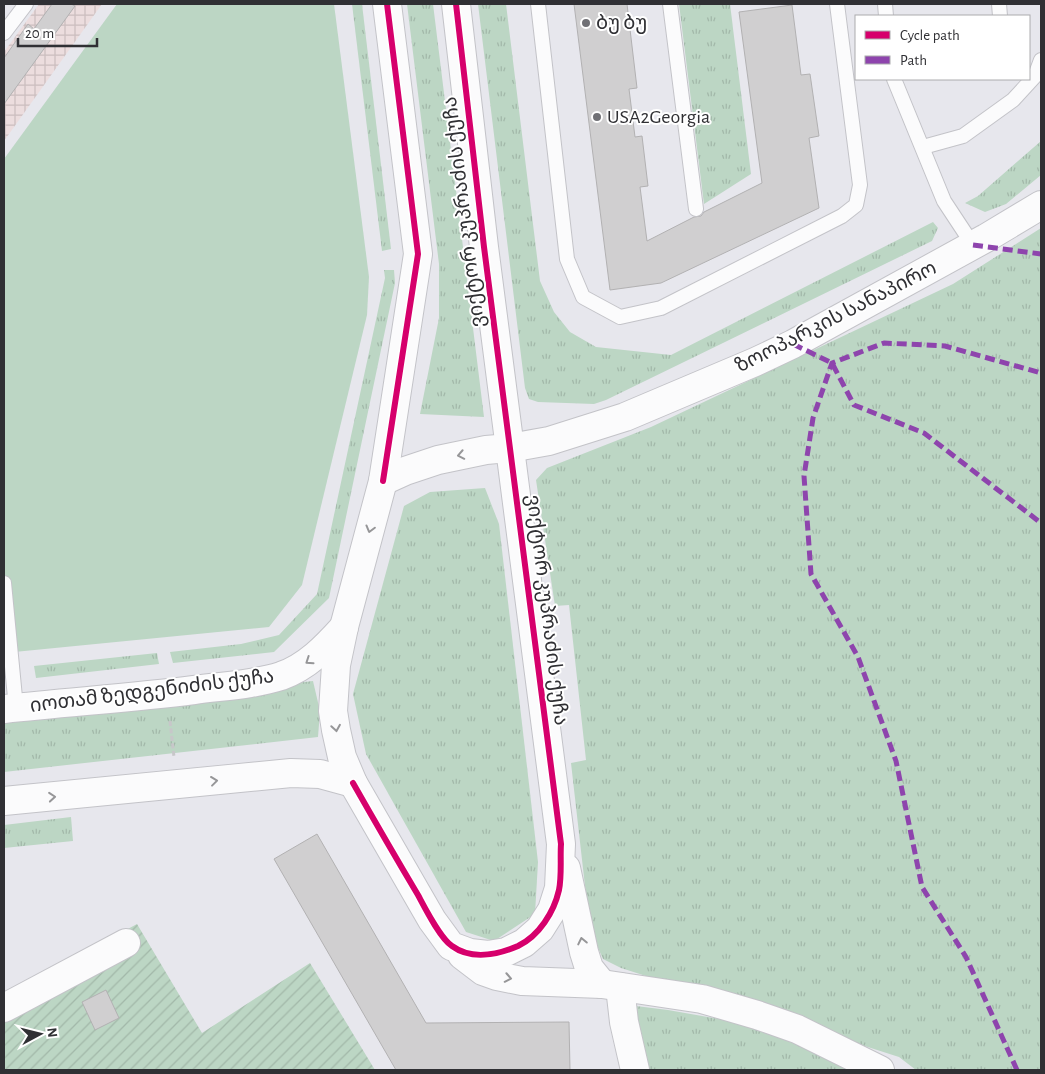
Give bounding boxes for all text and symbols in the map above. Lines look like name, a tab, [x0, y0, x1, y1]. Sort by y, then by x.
place label: ბუ ბუ	[596, 13, 647, 34]
scale bar	[18, 15, 96, 47]
legend	[855, 15, 1030, 80]
marker: ბუ ბუ	[580, 17, 592, 29]
text: 20 m	[25, 26, 54, 41]
text: Cycle path	[900, 28, 960, 43]
text: Path	[900, 53, 927, 68]
street label: ვიქტორ კუპრაძის ქუჩა	[440, 95, 489, 329]
place label: USA2Georgia	[607, 107, 710, 127]
marker: USA2Georgia	[591, 111, 603, 123]
street label: ზოოპარკის სანაპირო	[732, 258, 940, 377]
one-way arrow	[457, 449, 466, 460]
street label: ვიქტორ კუპრაძის ქუჩა	[522, 493, 571, 727]
one-way arrow	[365, 524, 376, 533]
one-way arrow	[305, 655, 314, 664]
street label: იოთამ ზედგენიძის ქუჩა	[29, 666, 275, 718]
one-way arrow	[330, 723, 340, 732]
one-way arrow	[210, 776, 218, 787]
one-way arrow	[49, 791, 57, 802]
one-way arrow	[577, 936, 588, 945]
one-way arrow	[503, 972, 512, 983]
north arrow	[15, 1009, 65, 1059]
text: N	[44, 1027, 59, 1038]

